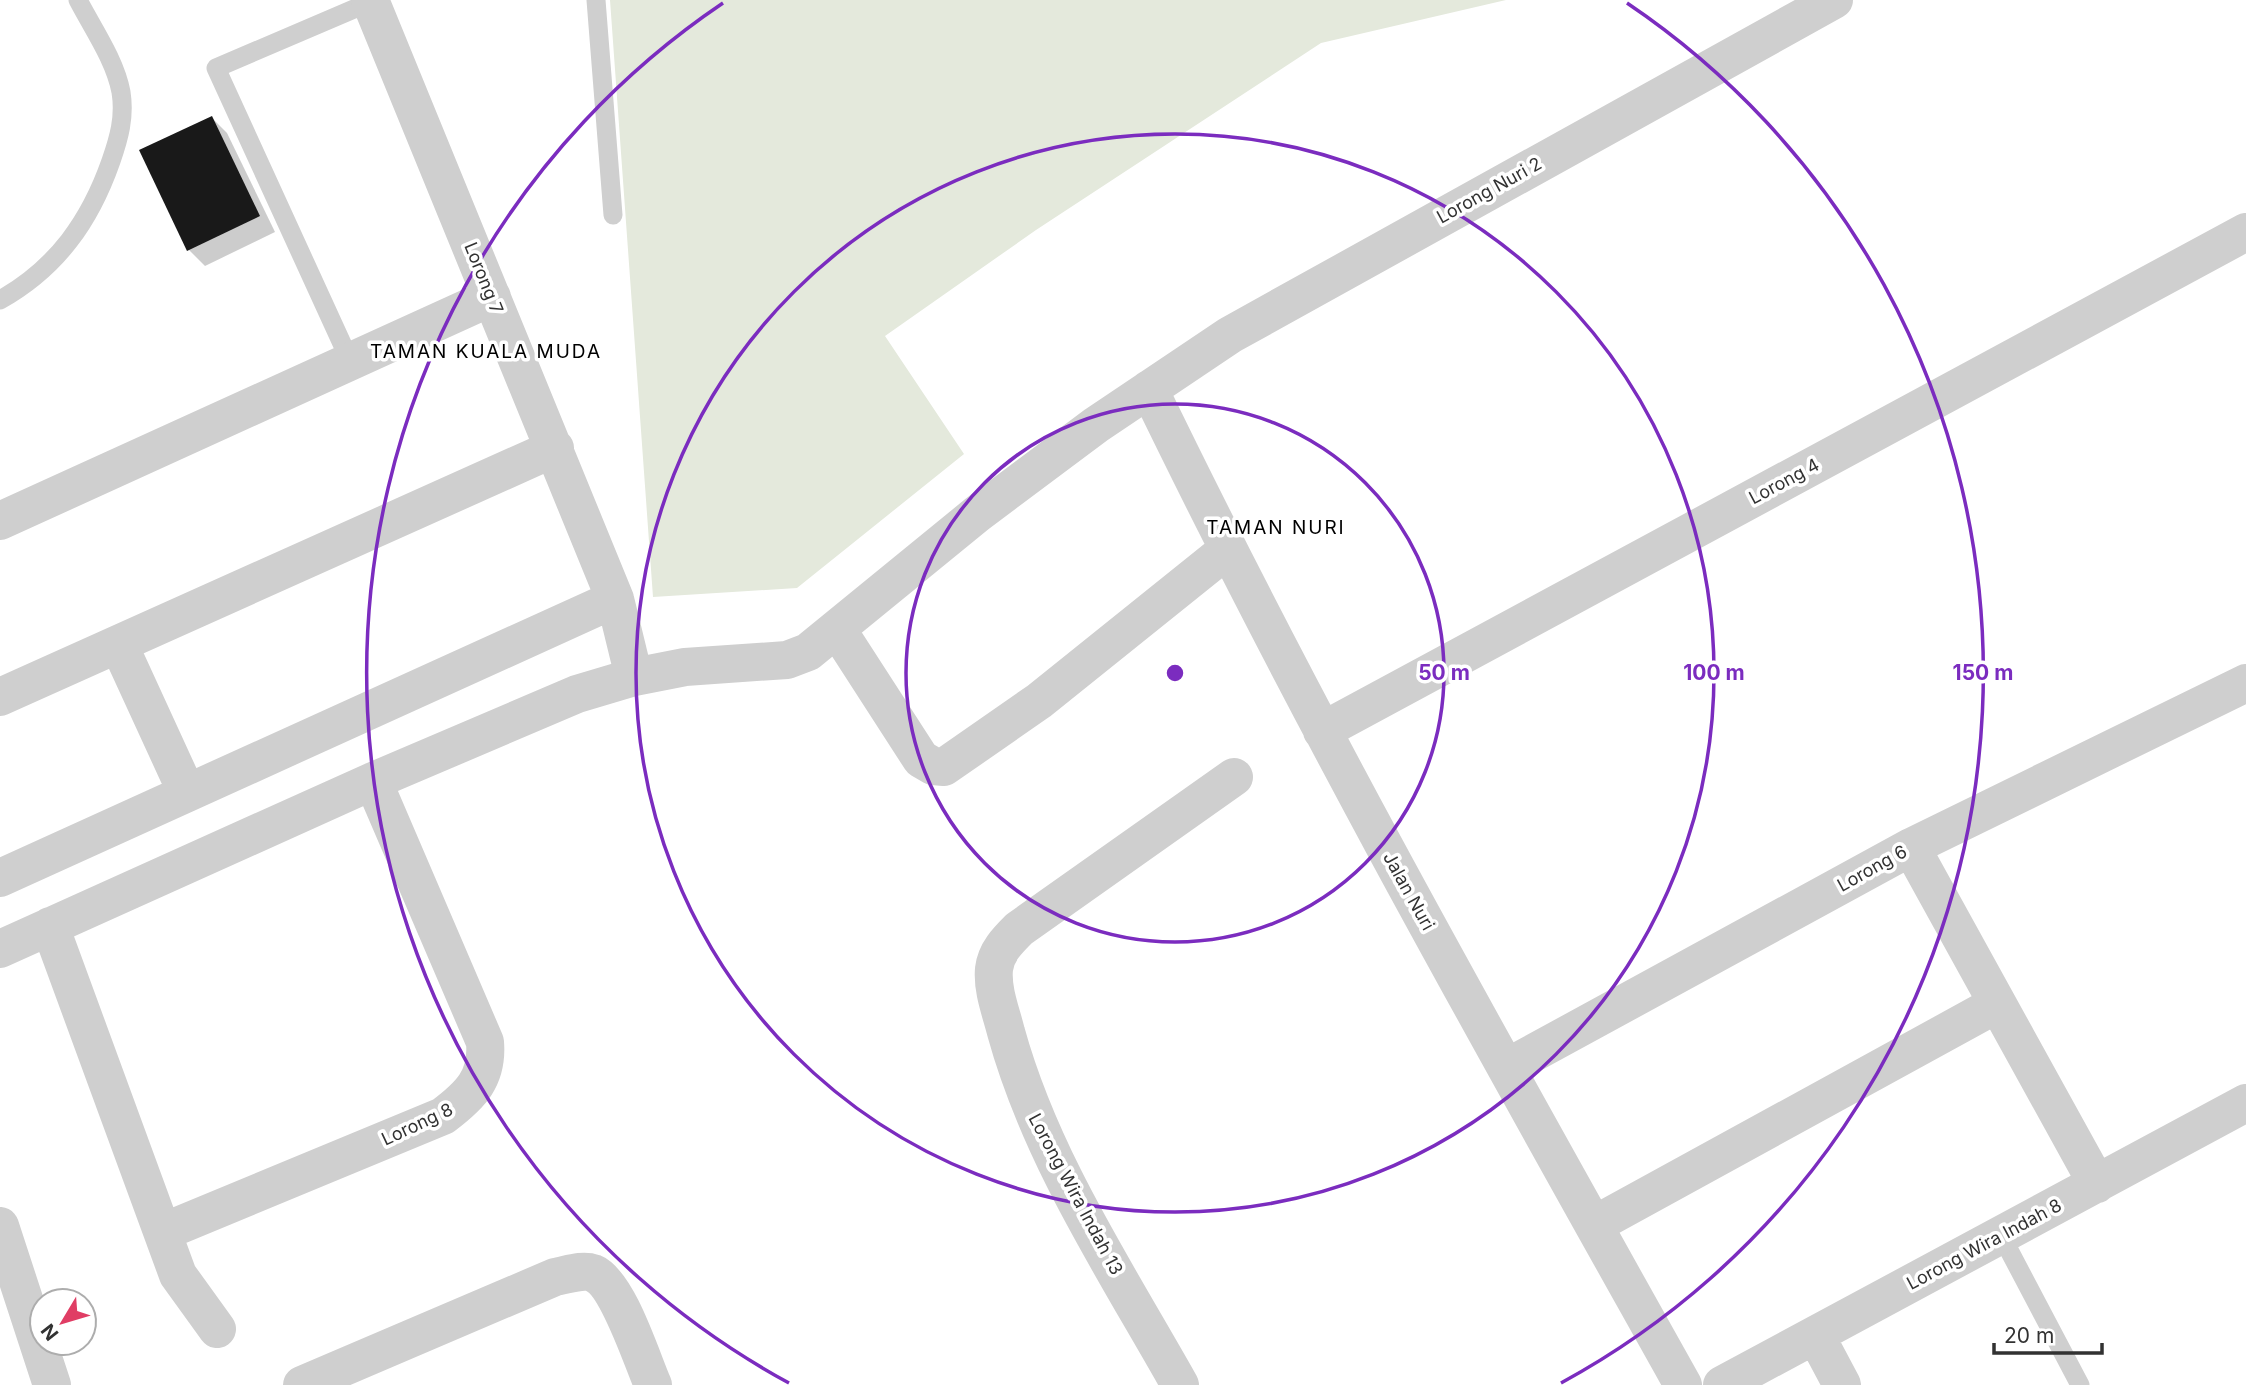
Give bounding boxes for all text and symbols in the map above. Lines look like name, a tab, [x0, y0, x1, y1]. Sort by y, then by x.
street label: Lorong Nuri 2	[1433, 153, 1545, 227]
street label: Lorong 7	[460, 239, 508, 317]
district label: TAMAN KUALA MUDA	[370, 340, 602, 363]
street label: Lorong 4	[1745, 454, 1823, 508]
district label: TAMAN NURI	[1206, 516, 1346, 539]
text: 50 m	[1418, 660, 1470, 685]
text: 100 m	[1683, 660, 1745, 685]
text: 150 m	[1953, 660, 2013, 685]
centre of rings	[1163, 661, 1187, 685]
street label: Lorong 6	[1834, 840, 1910, 896]
street label: Jalan Nuri	[1379, 848, 1439, 934]
street label: Lorong 8	[378, 1098, 456, 1150]
street label: Lorong Wira Indah 13	[1025, 1110, 1127, 1278]
street label: Lorong Wira Indah 8	[1903, 1194, 2065, 1294]
north arrow	[28, 1287, 98, 1357]
scale bar	[1994, 1312, 2102, 1356]
text: N	[36, 1319, 64, 1345]
text: 20 m	[2004, 1323, 2054, 1348]

